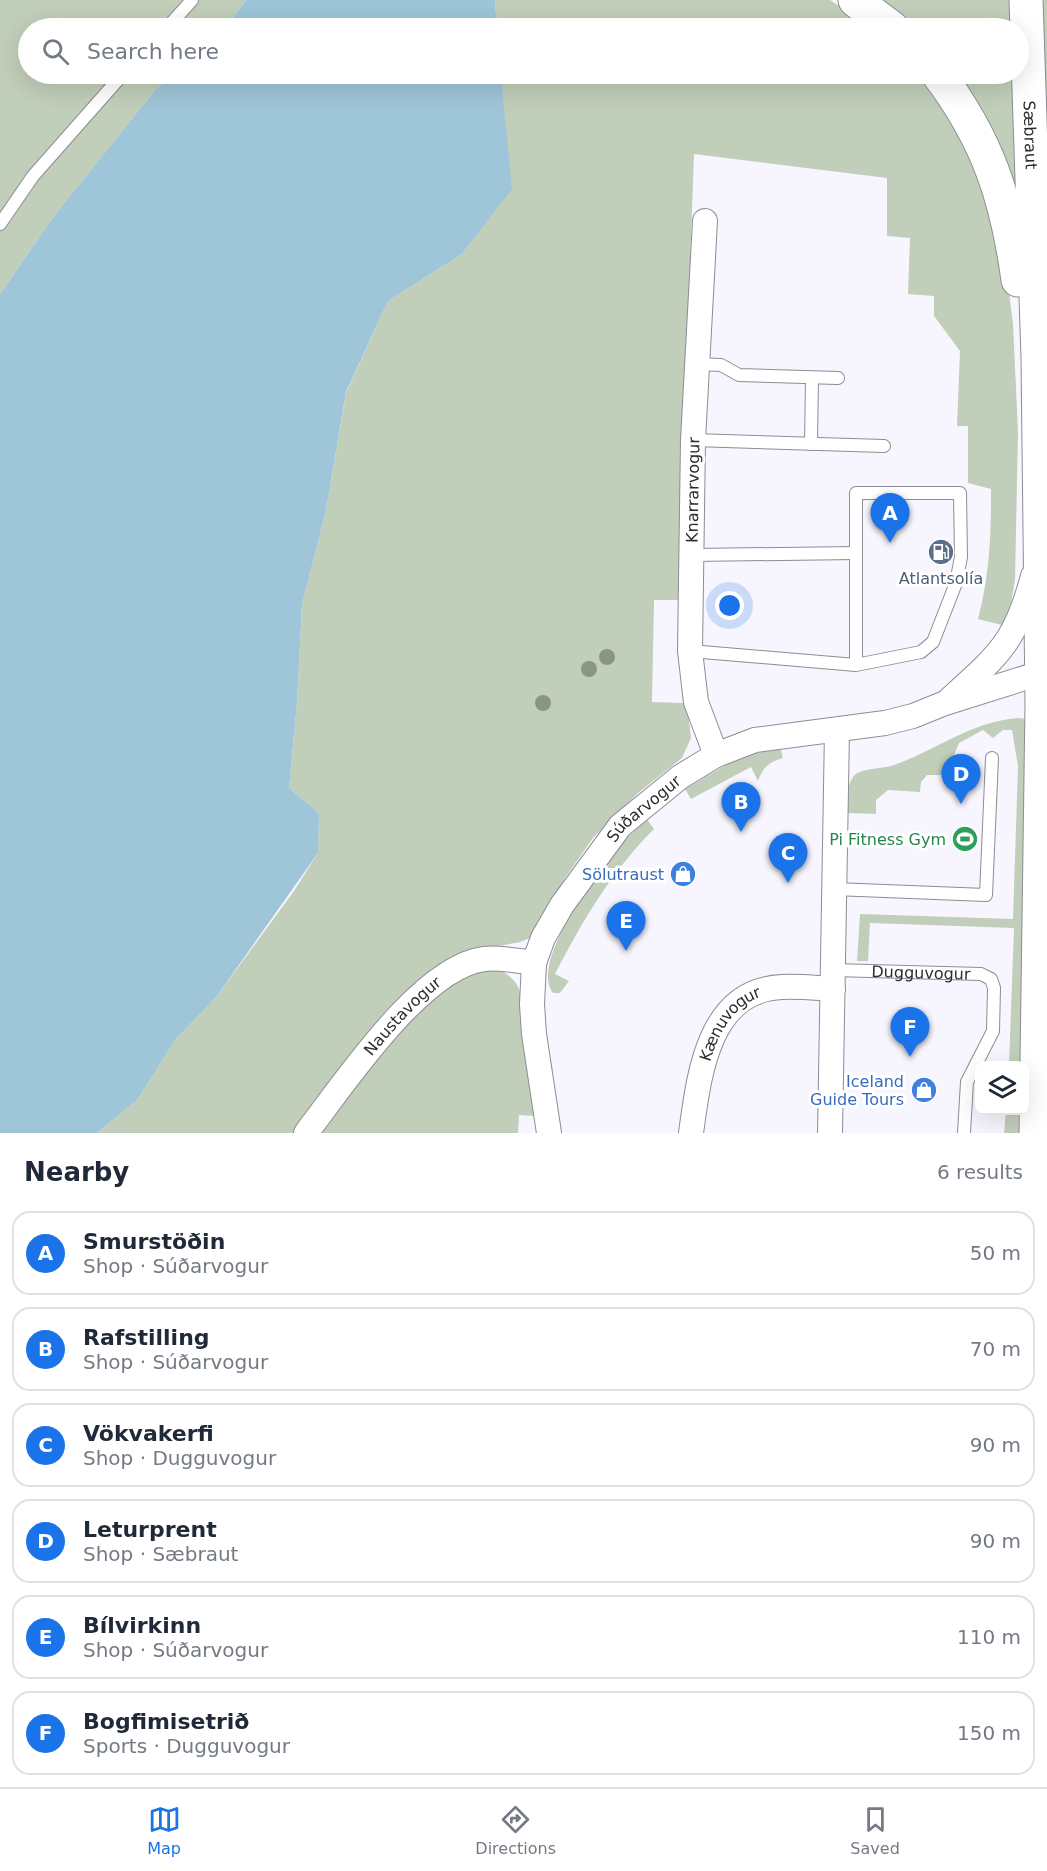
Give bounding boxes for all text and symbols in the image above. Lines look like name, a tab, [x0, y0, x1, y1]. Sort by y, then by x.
search box	[18, 18, 1029, 84]
icon: search	[39, 35, 72, 68]
text: Search here	[87, 39, 219, 64]
street label: Sæbraut	[1020, 100, 1041, 170]
street label: Knarrarvogur	[683, 437, 703, 543]
pin: A	[870, 494, 910, 543]
fuel station icon: Atlantsolía	[926, 537, 956, 567]
place label: Atlantsolía	[899, 569, 983, 588]
your location	[715, 591, 744, 620]
pin: D	[942, 754, 980, 804]
street label: Súðarvogur	[602, 771, 685, 845]
pin: B	[722, 782, 760, 832]
sports icon: Pi Fitness Gym	[950, 824, 980, 854]
place label: Pi Fitness Gym	[829, 830, 946, 849]
pin: C	[768, 834, 808, 883]
shop icon: Sölutraust	[668, 859, 698, 889]
place label: Sölutraust	[582, 865, 664, 884]
pin: E	[606, 902, 646, 951]
street label: Dugguvogur	[871, 962, 971, 983]
street label: Naustavogur	[360, 972, 445, 1059]
street label: Kænuvogur	[695, 982, 763, 1063]
pin: F	[890, 1008, 930, 1057]
map controls	[975, 1061, 1029, 1115]
button: layers	[975, 1061, 1029, 1115]
place label: Iceland Guide Tours	[810, 1072, 904, 1109]
shop icon: Iceland Guide Tours	[909, 1075, 939, 1105]
text: Nearby	[24, 1157, 129, 1187]
text: 6 results	[937, 1160, 1023, 1184]
text: Smurstöðin	[83, 1229, 225, 1254]
text: A	[38, 1241, 53, 1265]
text: 50 m	[970, 1241, 1021, 1265]
text: Shop · Súðarvogur	[83, 1254, 268, 1278]
text: Rafstilling	[83, 1325, 210, 1350]
text: B	[38, 1337, 53, 1361]
text: 70 m	[970, 1337, 1021, 1361]
text: Shop · Súðarvogur	[83, 1350, 268, 1374]
text: Vökvakerfi	[83, 1421, 214, 1446]
text: C	[38, 1433, 53, 1457]
text: 90 m	[970, 1433, 1021, 1457]
text: Shop · Dugguvogur	[83, 1446, 276, 1470]
text: Leturprent	[83, 1517, 217, 1542]
text: D	[37, 1529, 54, 1553]
text: 90 m	[970, 1529, 1021, 1553]
text: Shop · Sæbraut	[83, 1542, 238, 1566]
text: Bílvirkinn	[83, 1613, 201, 1638]
text: E	[39, 1625, 52, 1649]
text: 110 m	[957, 1625, 1021, 1649]
text: Shop · Súðarvogur	[83, 1638, 268, 1662]
text: Bogfimisetrið	[83, 1709, 249, 1734]
text: F	[39, 1721, 52, 1745]
text: 150 m	[957, 1721, 1021, 1745]
text: Sports · Dugguvogur	[83, 1734, 290, 1758]
tab: Map	[147, 1803, 181, 1858]
tab: Directions	[475, 1803, 556, 1858]
tab: Saved	[850, 1803, 900, 1858]

